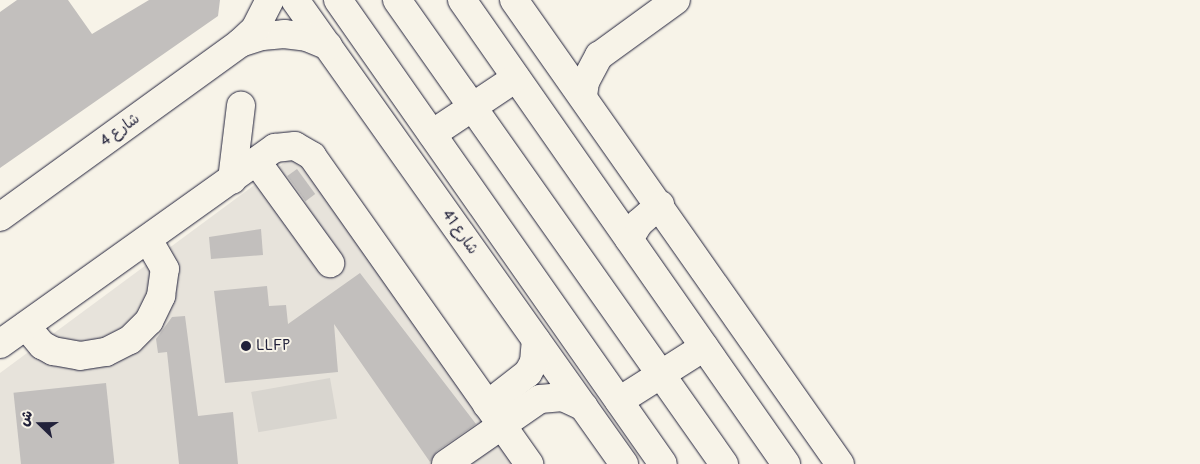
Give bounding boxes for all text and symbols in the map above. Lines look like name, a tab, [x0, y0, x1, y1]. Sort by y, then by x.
street label: شارع 4	[97, 110, 143, 150]
street label: شارع 41	[438, 206, 482, 258]
place label: LLFP	[256, 337, 290, 355]
marker: LLFP	[240, 340, 252, 352]
north arrow	[15, 399, 65, 449]
text: ش	[15, 408, 36, 429]

